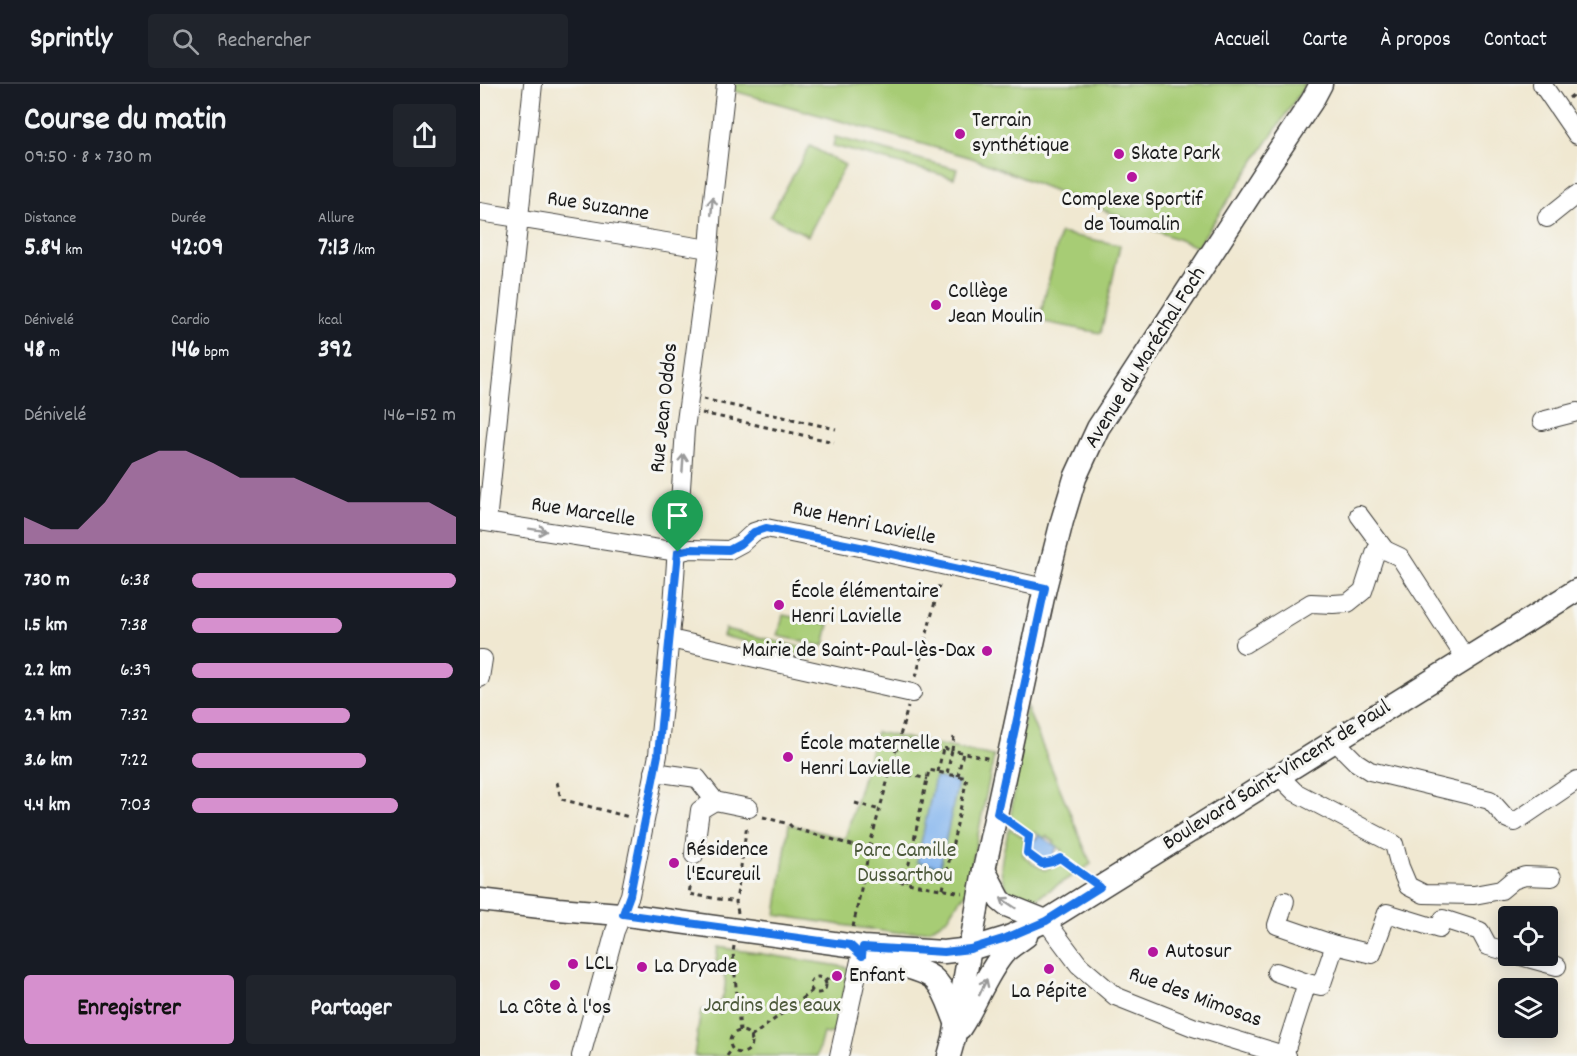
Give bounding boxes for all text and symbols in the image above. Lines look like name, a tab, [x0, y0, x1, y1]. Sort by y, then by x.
search box	[148, 14, 568, 68]
text: Sprintly	[30, 21, 112, 61]
icon: search	[169, 25, 202, 58]
text: Rechercher	[217, 26, 311, 57]
text: Accueil	[1214, 26, 1269, 56]
text: Carte	[1302, 26, 1347, 56]
text: À propos	[1380, 26, 1451, 56]
text: Contact	[1484, 26, 1547, 56]
text: Course du matin	[24, 98, 226, 145]
button: share	[393, 104, 456, 167]
place label: Terrain synthétique	[972, 106, 1069, 162]
marker: Terrain synthétique	[953, 127, 967, 141]
place label: Skate Park	[1131, 139, 1220, 170]
text: 09:50 · 8 × 730 m	[24, 144, 152, 172]
marker: Skate Park	[1112, 147, 1126, 161]
marker: Complexe Sportif de Toumalin	[1125, 170, 1139, 184]
street label: Rue Suzanne	[545, 184, 651, 230]
place label: Complexe Sportif de Toumalin	[1061, 185, 1204, 241]
one-way arrow	[707, 197, 718, 217]
text: Distance	[24, 207, 76, 230]
text: Durée	[171, 207, 206, 230]
text: Allure	[318, 207, 354, 230]
text: 5.84	[24, 230, 62, 267]
text: 42:09	[171, 230, 224, 267]
text: 7:13	[318, 230, 350, 267]
text: km	[62, 239, 83, 262]
text: /km	[350, 239, 375, 262]
street label: Avenue du Maréchal Foch	[1077, 261, 1215, 455]
place label: Collège Jean Moulin	[948, 277, 1043, 333]
marker: Collège Jean Moulin	[929, 298, 943, 312]
text: Dénivelé	[24, 309, 74, 332]
text: Cardio	[171, 309, 210, 332]
text: kcal	[318, 309, 342, 332]
text: 48	[24, 332, 45, 369]
text: 146	[171, 332, 200, 369]
text: 392	[318, 332, 353, 369]
text: m	[45, 341, 60, 364]
text: bpm	[200, 341, 229, 364]
street label: Rue Jean Oddos	[643, 342, 687, 474]
text: Dénivelé	[24, 402, 86, 430]
text: 146–152 m	[383, 402, 456, 430]
one-way arrow	[678, 453, 689, 473]
street label: Rue Marcelle	[529, 489, 637, 537]
pin	[652, 490, 703, 552]
street label: Rue Henri Lavielle	[790, 494, 938, 554]
icon: arrive	[661, 499, 694, 532]
one-way arrow	[527, 524, 547, 535]
text: 730 m	[24, 567, 70, 595]
text: 6:38	[120, 567, 150, 595]
place label: École élémentaire Henri Lavielle	[791, 577, 939, 633]
marker: École élémentaire Henri Lavielle	[772, 598, 786, 612]
text: 1.5 km	[24, 612, 67, 640]
text: 7:38	[120, 612, 148, 640]
place label: Mairie de Saint-Paul-lès-Dax	[742, 636, 975, 667]
marker: Mairie de Saint-Paul-lès-Dax	[980, 644, 994, 658]
text: 2.2 km	[24, 657, 71, 685]
text: 6:39	[120, 657, 151, 685]
street label: Boulevard Saint-Vincent de Paul	[1157, 693, 1397, 859]
text: 2.9 km	[24, 702, 72, 730]
text: 7:32	[120, 702, 149, 730]
place label: École maternelle Henri Lavielle	[800, 729, 940, 785]
text: 3.6 km	[24, 747, 73, 775]
text: 7:22	[120, 747, 148, 775]
marker: École maternelle Henri Lavielle	[781, 750, 795, 764]
text: 4.4 km	[24, 792, 70, 820]
text: 7:03	[120, 792, 151, 820]
place label: Résidence l'Ecureuil	[686, 835, 768, 891]
park label: Parc Camille Dussarthou	[854, 836, 956, 892]
marker: Résidence l'Ecureuil	[667, 856, 681, 870]
one-way arrow	[999, 897, 1016, 910]
map controls	[1498, 906, 1558, 1038]
button: locate	[1498, 906, 1558, 966]
place label: Autosur	[1165, 937, 1232, 968]
marker: Autosur	[1146, 945, 1160, 959]
place label: LCL	[585, 949, 614, 980]
place label: La Dryade	[654, 952, 737, 983]
marker: LCL	[566, 957, 580, 971]
marker: La Dryade	[635, 960, 649, 974]
street label: Rue des Mimosas	[1124, 960, 1266, 1036]
place label: Enfant	[849, 961, 906, 992]
marker: La Pépite	[1042, 962, 1056, 976]
marker: Enfant	[830, 969, 844, 983]
button: Enregistrer	[24, 975, 234, 1044]
button: Partager	[246, 975, 456, 1044]
place label: La Pépite	[1011, 977, 1087, 1008]
marker: La Côte à l'os	[548, 978, 562, 992]
button: layers	[1498, 978, 1558, 1038]
one-way arrow	[977, 979, 989, 997]
park label: Jardins des eaux	[703, 991, 841, 1022]
place label: La Côte à l'os	[499, 993, 611, 1024]

